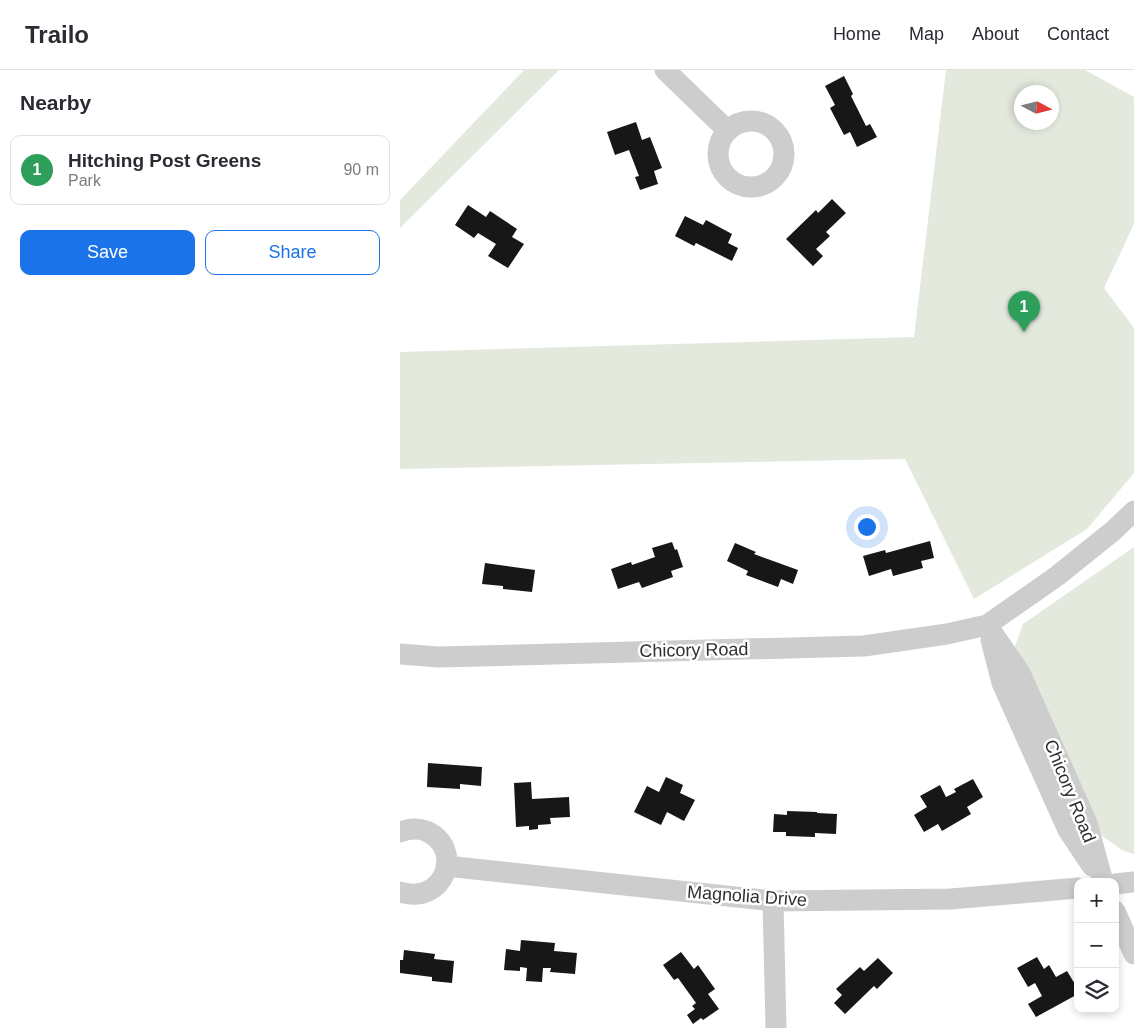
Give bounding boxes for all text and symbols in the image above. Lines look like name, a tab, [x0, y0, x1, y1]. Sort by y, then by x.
text: Trailo	[25, 21, 89, 48]
text: Home	[833, 24, 881, 44]
text: Map	[909, 24, 944, 44]
text: About	[972, 24, 1019, 44]
text: Contact	[1047, 24, 1109, 44]
north arrow	[1014, 85, 1059, 130]
text: Nearby	[20, 91, 91, 114]
text: Hitching Post Greens	[68, 150, 261, 171]
text: 1	[33, 161, 41, 178]
text: 90 m	[343, 161, 379, 178]
text: Park	[68, 172, 101, 189]
button: Save	[20, 230, 195, 275]
button: Share	[205, 230, 380, 275]
pin: 1	[1008, 291, 1040, 332]
your location	[854, 514, 880, 540]
street label: Chicory Road	[639, 639, 749, 661]
street label: Chicory Road	[1040, 737, 1100, 845]
map controls	[1074, 878, 1119, 1013]
button: +	[1074, 878, 1119, 923]
street label: Magnolia Drive	[686, 882, 808, 910]
button: −	[1074, 923, 1119, 968]
button: layers	[1074, 968, 1119, 1013]

